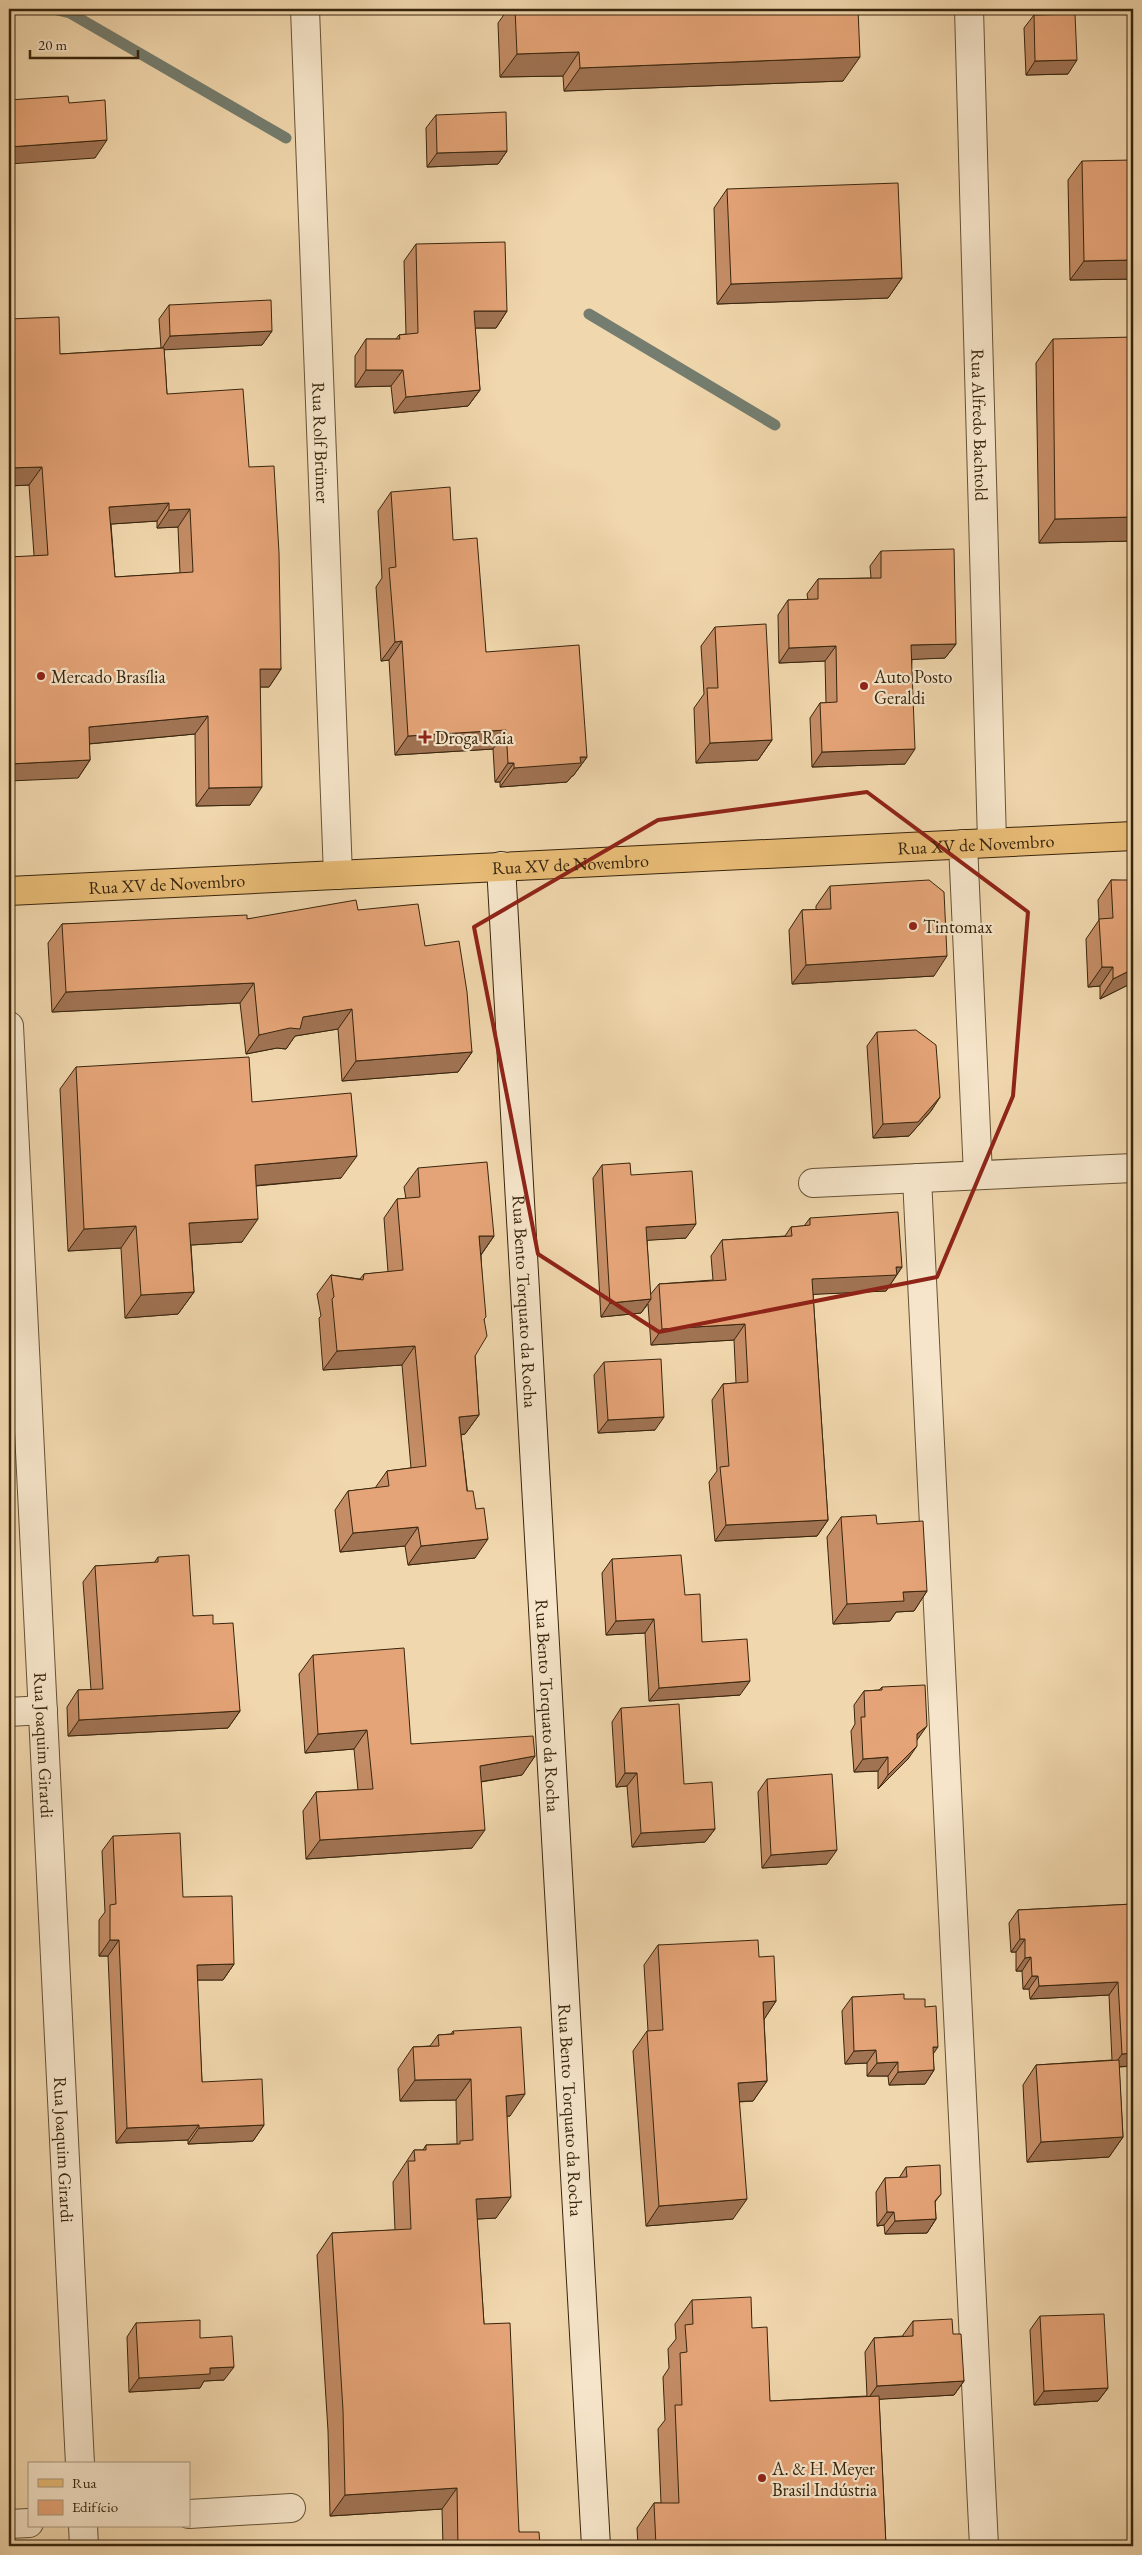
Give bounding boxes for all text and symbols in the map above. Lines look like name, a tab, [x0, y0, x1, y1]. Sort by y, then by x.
scale bar	[30, 28, 138, 60]
text: 20 m	[38, 35, 67, 54]
street label: Rua Alfredo Bachtold	[967, 348, 994, 502]
street label: Rua Rolf Brümer	[308, 382, 335, 504]
place label: Mercado Brasília	[51, 665, 166, 688]
place label: Auto Posto Geraldi	[873, 665, 953, 709]
marker: Mercado Brasília	[35, 670, 47, 682]
marker: Auto Posto Geraldi	[858, 680, 870, 692]
place label: Droga Raia	[435, 726, 515, 749]
marker: Droga Raia	[419, 731, 431, 743]
street label: Rua XV de Novembro	[897, 828, 1055, 859]
street label: Rua XV de Novembro	[491, 848, 649, 879]
street label: Rua XV de Novembro	[88, 868, 246, 899]
place label: Tintomax	[923, 915, 993, 938]
marker: Tintomax	[907, 920, 919, 932]
street label: Rua Bento Torquato da Rocha	[508, 1194, 543, 1409]
street label: Rua Bento Torquato da Rocha	[531, 1599, 566, 1814]
street label: Rua Joaquim Girardi	[29, 1672, 60, 1819]
street label: Rua Bento Torquato da Rocha	[554, 2003, 589, 2218]
street label: Rua Joaquim Girardi	[49, 2076, 80, 2224]
place label: A. & H. Meyer Brasil Indústria	[771, 2457, 878, 2501]
legend	[28, 2462, 190, 2528]
marker: A. & H. Meyer Brasil Indústria	[756, 2472, 768, 2484]
text: Rua	[72, 2473, 97, 2492]
text: Edifício	[72, 2497, 118, 2516]

